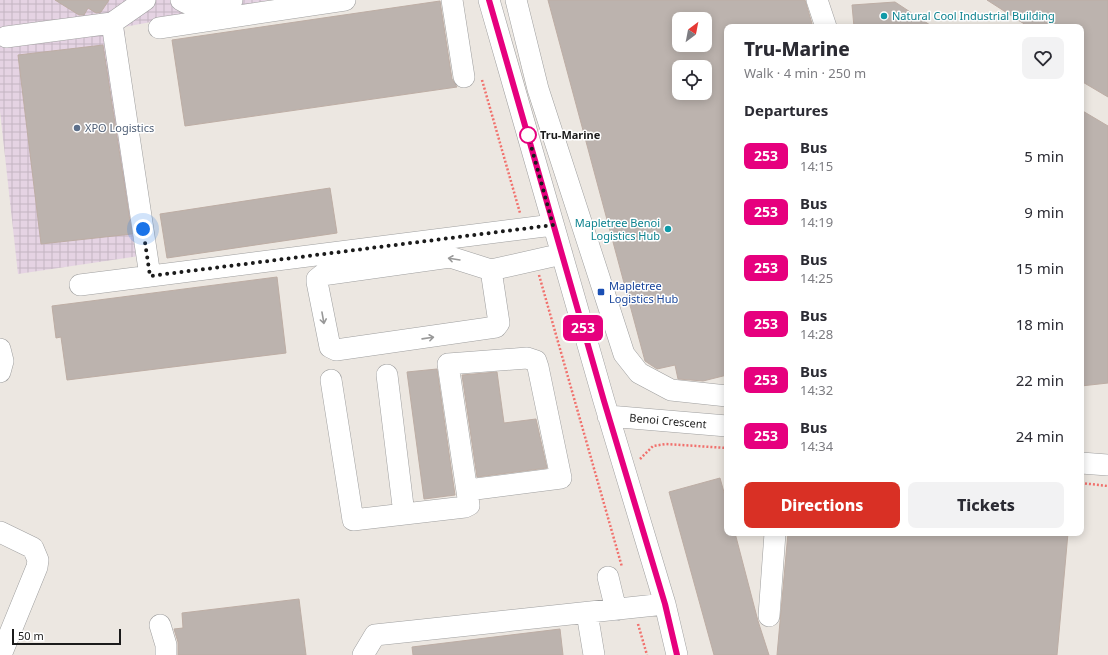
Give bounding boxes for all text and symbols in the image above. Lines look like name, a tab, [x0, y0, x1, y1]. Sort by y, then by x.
place label: Natural Cool Industrial Building	[892, 8, 1055, 23]
marker: Natural Cool Industrial Building	[879, 11, 889, 21]
north arrow	[672, 12, 712, 52]
map controls	[672, 12, 712, 100]
text: Tru-Marine	[744, 36, 850, 62]
button: heart	[1022, 37, 1064, 79]
button: locate	[672, 60, 712, 100]
text: Walk · 4 min · 250 m	[744, 64, 866, 82]
text: Departures	[744, 100, 828, 120]
place label: XPO Logistics	[85, 120, 154, 135]
marker: XPO Logistics	[72, 123, 82, 133]
marker: Tru-Marine	[519, 126, 537, 144]
place label: Tru-Marine	[540, 127, 601, 142]
text: Bus	[800, 137, 827, 157]
text: 253	[754, 146, 778, 165]
text: 5 min	[1024, 146, 1064, 166]
text: 14:15	[800, 157, 833, 175]
text: Bus	[800, 193, 827, 213]
text: 253	[754, 202, 778, 221]
text: 9 min	[1024, 202, 1064, 222]
text: 14:19	[800, 213, 833, 231]
place label: Mapletree Benoi Logistics Hub	[575, 215, 660, 243]
your location	[133, 219, 153, 239]
marker: Mapletree Benoi Logistics Hub	[663, 224, 673, 234]
text: Bus	[800, 249, 827, 269]
one-way arrow	[448, 255, 461, 263]
text: 253	[754, 258, 778, 277]
text: 15 min	[1016, 258, 1064, 278]
text: 14:25	[800, 269, 833, 287]
place label: Mapletree Logistics Hub	[609, 278, 678, 306]
marker: Mapletree Logistics Hub	[596, 287, 606, 297]
text: Bus	[800, 305, 827, 325]
one-way arrow	[319, 311, 327, 324]
text: 253	[754, 314, 778, 333]
text: 18 min	[1016, 314, 1064, 334]
line badge: 253	[560, 315, 606, 341]
text: 253	[571, 318, 595, 337]
text: 14:28	[800, 325, 833, 343]
one-way arrow	[421, 334, 434, 342]
text: Bus	[800, 361, 827, 381]
text: 253	[754, 370, 778, 389]
text: 22 min	[1016, 370, 1064, 390]
text: 14:32	[800, 381, 833, 399]
street label: Benoi Crescent	[629, 410, 707, 431]
text: Bus	[800, 417, 827, 437]
text: 253	[754, 426, 778, 445]
text: 24 min	[1016, 426, 1064, 446]
text: 14:34	[800, 437, 833, 455]
button: Directions	[744, 482, 900, 528]
button: Tickets	[908, 482, 1064, 528]
scale bar	[12, 627, 121, 646]
text: 50 m	[18, 628, 44, 643]

